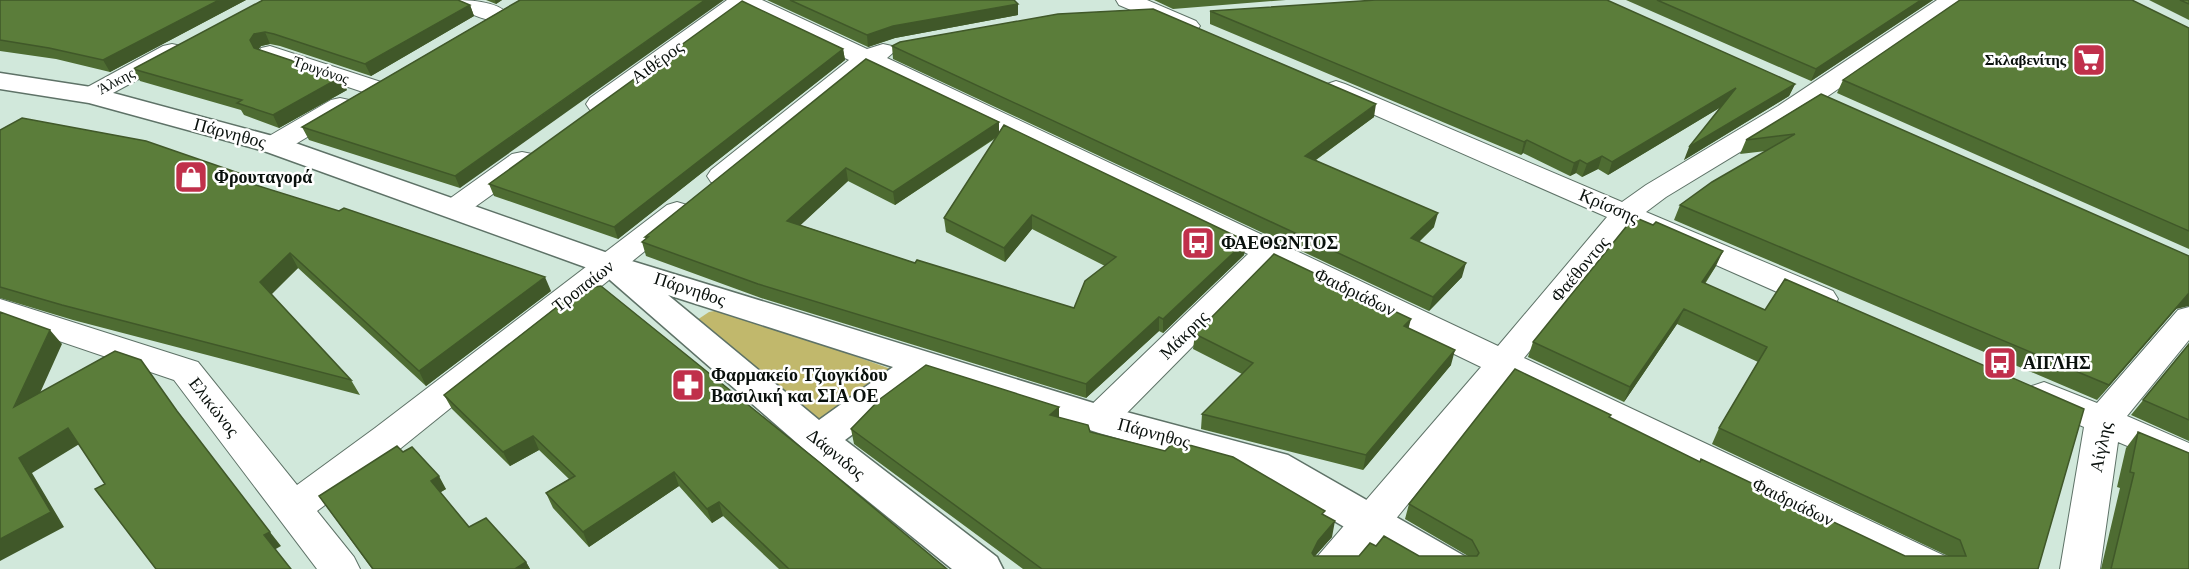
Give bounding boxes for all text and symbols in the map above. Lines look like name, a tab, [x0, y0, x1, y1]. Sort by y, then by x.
street label: Αιθέρος	[627, 37, 687, 87]
supermarket icon: Σκλαβενίτης	[2071, 42, 2107, 78]
place label: Σκλαβενίτης	[1985, 52, 2067, 68]
street label: Τρυγόνος	[291, 53, 351, 87]
street label: Άλκης	[95, 65, 137, 97]
street label: Πάρνηθος	[192, 114, 268, 152]
shop icon: Φρουταγορά	[173, 159, 209, 195]
place label: Φρουταγορά	[214, 167, 312, 187]
street label: Κρίσσης	[1576, 185, 1642, 227]
bus stop icon: ΦΑΕΘΩΝΤΟΣ	[1180, 225, 1216, 261]
street label: Φαέθοντος	[1547, 232, 1613, 306]
place label: ΦΑΕΘΩΝΤΟΣ	[1221, 233, 1338, 253]
street label: Τροπαίων	[548, 256, 618, 316]
street label: Φαιδριάδων	[1311, 264, 1399, 320]
street label: Πάρνηθος	[652, 268, 728, 310]
street label: Μάκρης	[1156, 307, 1212, 363]
bus stop icon: ΑΙΓΛΗΣ	[1982, 345, 2018, 381]
place label: ΑΙΓΛΗΣ	[2023, 353, 2091, 373]
place label: Φαρμακείο Τζιογκίδου Βασιλική και ΣΙΑ ΟΕ	[711, 365, 888, 406]
pharmacy icon: Φαρμακείο Τζιογκίδου Βασιλική και ΣΙΑ ΟΕ	[670, 367, 706, 403]
street label: Ελικώνος	[185, 374, 243, 440]
street label: Πάρνηθος	[1116, 414, 1192, 452]
street label: Αίγλης	[2086, 420, 2116, 474]
street label: Δάφνιδος	[803, 425, 869, 483]
street label: Φαιδριάδων	[1749, 474, 1837, 530]

